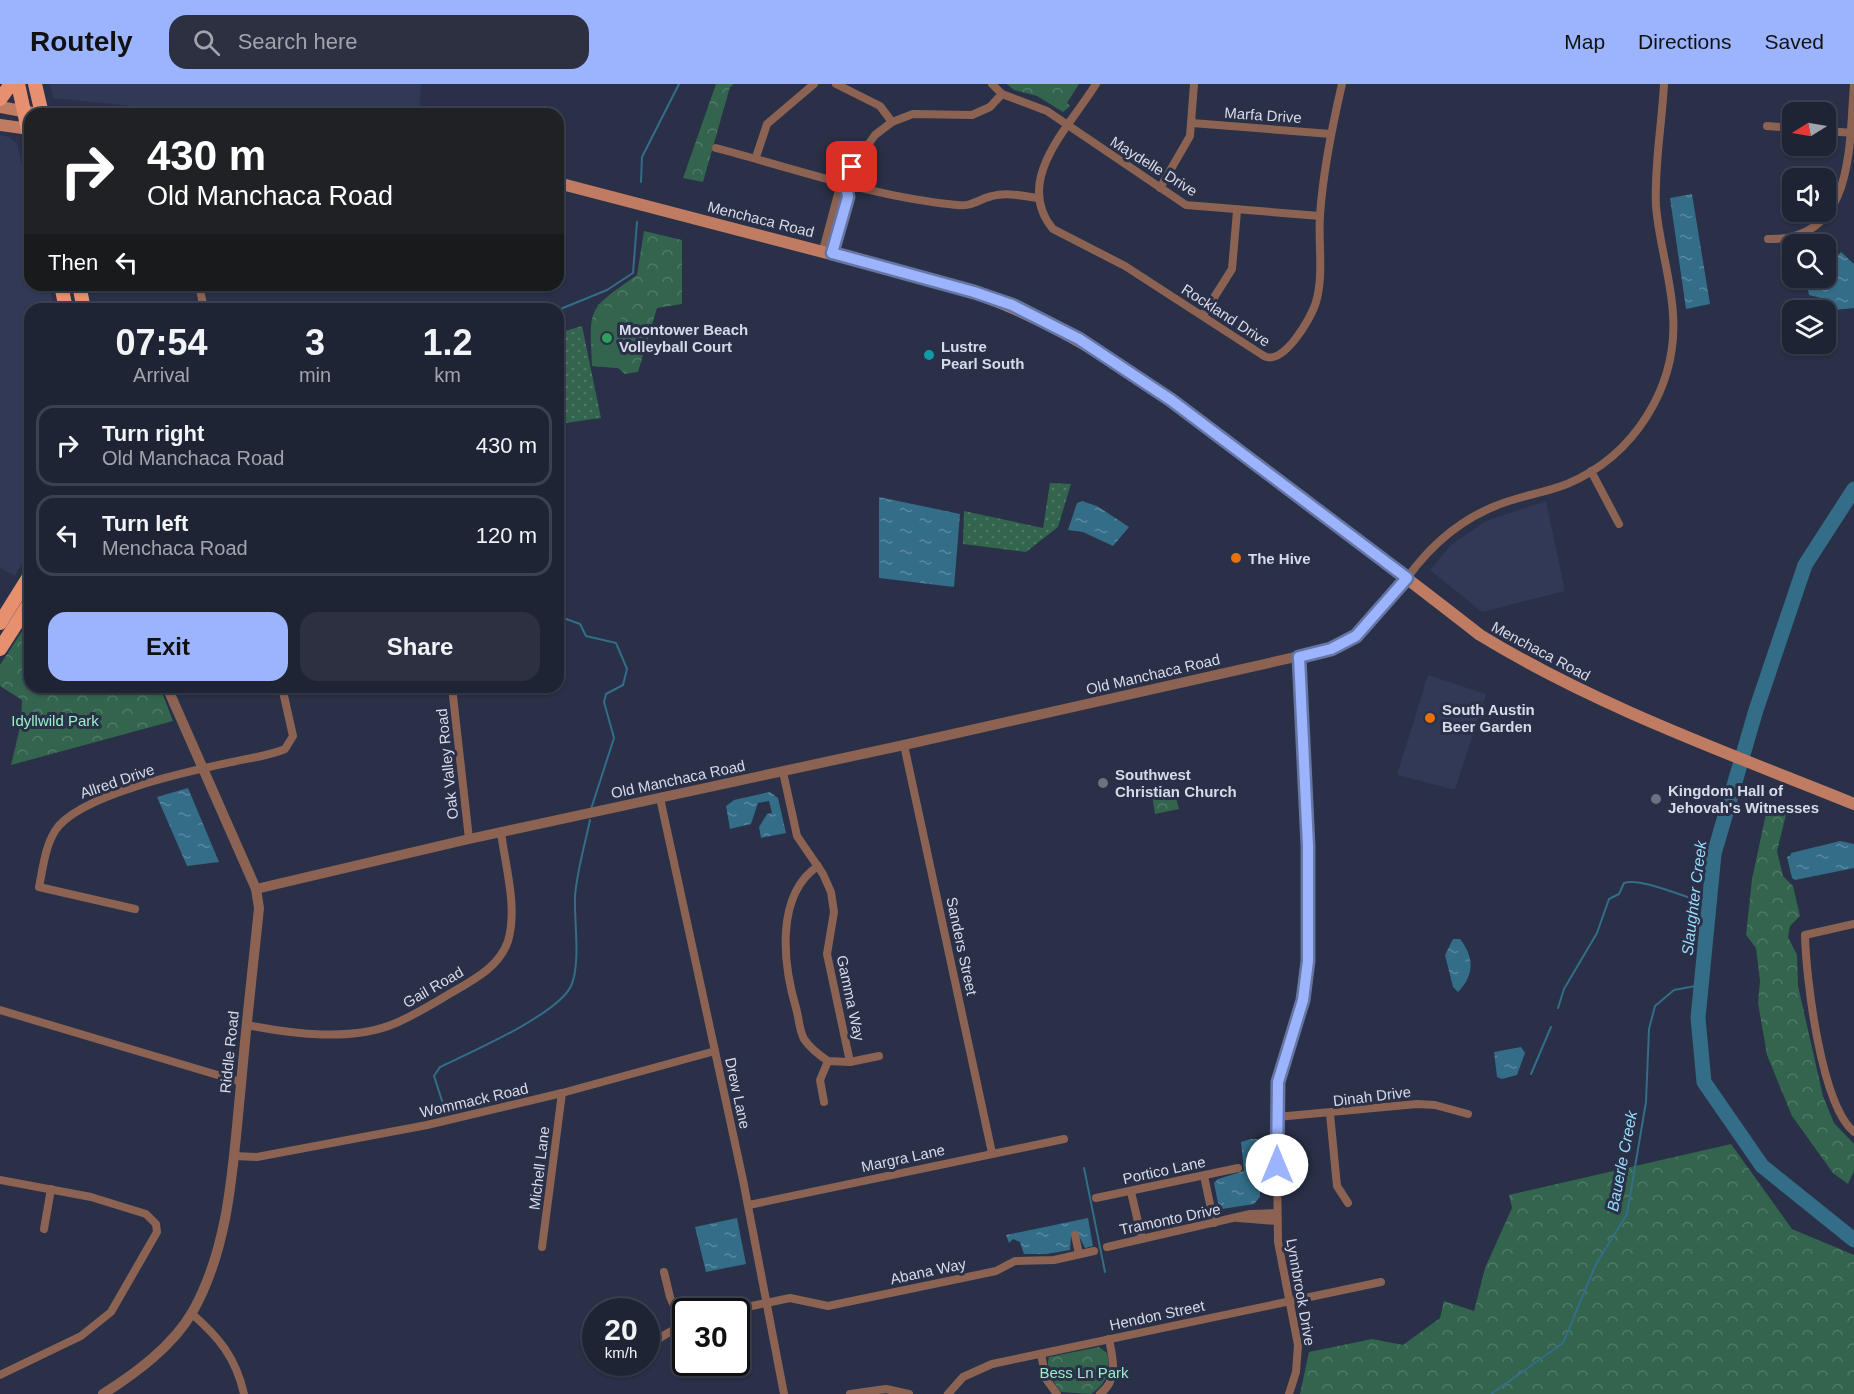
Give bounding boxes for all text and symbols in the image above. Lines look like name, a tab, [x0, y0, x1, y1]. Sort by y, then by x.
search box	[169, 15, 589, 69]
text: Routely	[30, 26, 133, 57]
icon: search	[190, 26, 223, 59]
text: Search here	[238, 29, 358, 54]
text: Map	[1564, 30, 1605, 53]
text: Directions	[1638, 30, 1731, 53]
text: Saved	[1764, 30, 1824, 53]
north arrow	[1782, 102, 1836, 156]
map controls	[1782, 102, 1836, 354]
street label: Marfa Drive	[1224, 104, 1302, 126]
icon: right	[48, 132, 126, 210]
text: 430 m	[147, 132, 266, 179]
street label: Maydelle Drive	[1107, 133, 1201, 199]
pin	[826, 141, 877, 192]
icon: arrive	[835, 150, 868, 183]
button: sound	[1782, 168, 1836, 222]
text: Old Manchaca Road	[147, 181, 393, 211]
street label: Menchaca Road	[706, 198, 816, 240]
button: search	[1782, 234, 1836, 288]
icon: left	[110, 246, 143, 279]
text: Then	[48, 250, 98, 275]
street label: Rockland Drive	[1179, 280, 1273, 350]
button: layers	[1782, 300, 1836, 354]
place label: Moontower Beach Volleyball Court	[619, 321, 748, 355]
text: 07:54	[115, 322, 207, 363]
text: 3	[305, 322, 325, 363]
text: 1.2	[423, 322, 473, 363]
marker: Moontower Beach Volleyball Court	[600, 331, 614, 345]
place label: Lustre Pearl South	[941, 338, 1024, 372]
marker: Lustre Pearl South	[922, 348, 936, 362]
text: Arrival	[133, 364, 190, 386]
text: min	[299, 364, 331, 386]
text: km	[434, 364, 461, 386]
text: Turn right	[102, 421, 204, 446]
icon: right	[51, 429, 84, 462]
text: 430 m	[476, 433, 537, 458]
text: Old Manchaca Road	[102, 447, 284, 469]
text: Turn left	[102, 511, 188, 536]
icon: left	[51, 519, 84, 552]
text: 120 m	[476, 523, 537, 548]
text: Menchaca Road	[102, 537, 248, 559]
place label: The Hive	[1248, 550, 1311, 567]
marker: The Hive	[1229, 551, 1243, 565]
button: Exit	[48, 612, 288, 681]
button: Share	[300, 612, 540, 681]
street label: Menchaca Road	[1489, 618, 1593, 684]
street label: Old Manchaca Road	[1084, 650, 1222, 698]
place label: South Austin Beer Garden	[1442, 701, 1535, 735]
street label: Oak Valley Road	[433, 708, 461, 820]
marker: South Austin Beer Garden	[1423, 711, 1437, 725]
park label: Idyllwild Park	[11, 712, 99, 729]
street label: Old Manchaca Road	[609, 756, 747, 802]
street label: Allred Drive	[78, 760, 156, 802]
place label: Southwest Christian Church	[1115, 766, 1237, 800]
marker: Southwest Christian Church	[1096, 776, 1110, 790]
place label: Kingdom Hall of Jehovah's Witnesses	[1668, 782, 1819, 816]
marker: Kingdom Hall of Jehovah's Witnesses	[1649, 792, 1663, 806]
water label: Slaughter Creek	[1679, 839, 1710, 956]
street label: Sanders Street	[943, 895, 981, 998]
street label: Gamma Way	[834, 954, 868, 1043]
street label: Gail Road	[400, 963, 466, 1011]
street label: Riddle Road	[216, 1010, 242, 1094]
street label: Drew Lane	[722, 1056, 754, 1130]
street label: Wommack Road	[418, 1079, 530, 1121]
street label: Dinah Drive	[1332, 1083, 1412, 1109]
water label: Bauerle Creek	[1604, 1108, 1640, 1213]
street label: Michell Lane	[525, 1125, 553, 1211]
position arrow	[1245, 1133, 1309, 1197]
street label: Margra Lane	[860, 1141, 946, 1175]
street label: Portico Lane	[1121, 1153, 1207, 1187]
street label: Tramonto Drive	[1118, 1200, 1222, 1238]
street label: Lynnbrook Drive	[1283, 1237, 1319, 1347]
street label: Abana Way	[889, 1255, 968, 1287]
street label: Hendon Street	[1108, 1296, 1207, 1333]
speed limit sign: 30	[672, 1298, 750, 1376]
text: 20	[604, 1313, 638, 1346]
text: km/h	[605, 1344, 637, 1361]
park label: Bess Ln Park	[1039, 1364, 1129, 1381]

